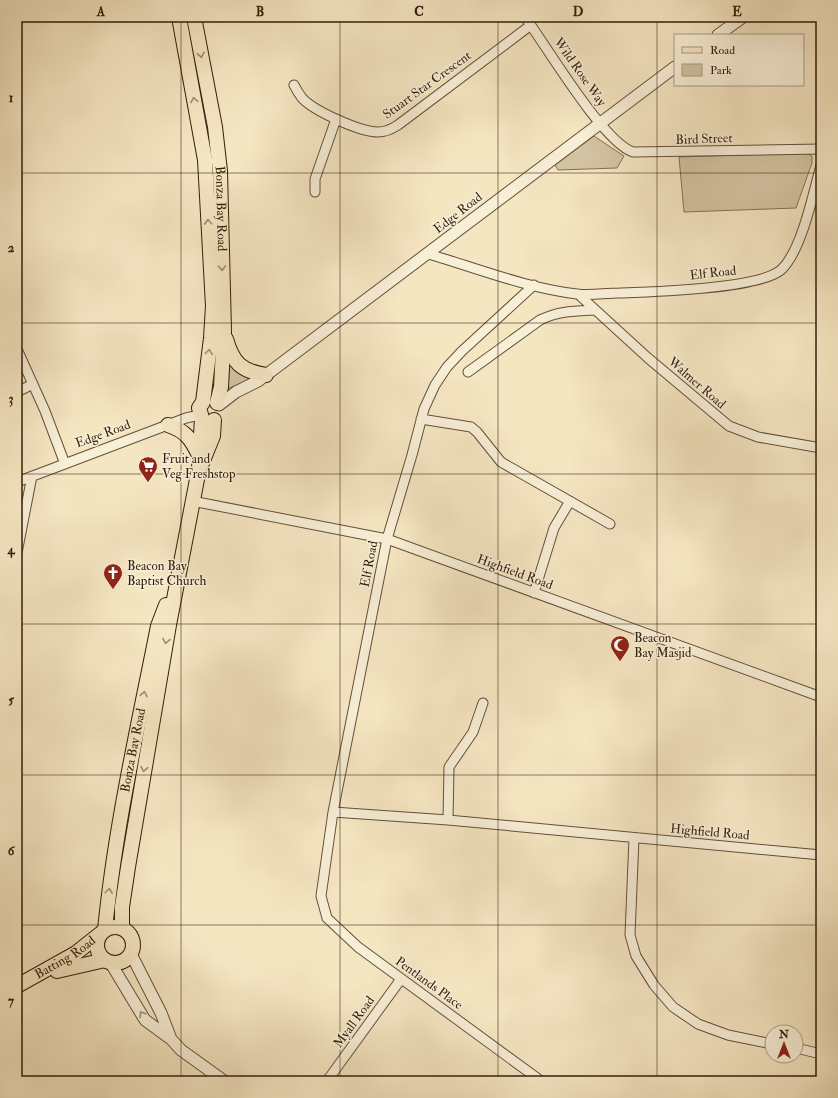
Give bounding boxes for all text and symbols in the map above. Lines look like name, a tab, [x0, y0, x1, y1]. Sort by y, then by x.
text: A	[96, 4, 106, 20]
text: B	[256, 4, 264, 20]
text: C	[414, 4, 424, 20]
text: D	[573, 4, 584, 20]
text: E	[732, 4, 742, 20]
street label: Wild Rose Way	[549, 34, 610, 110]
legend	[674, 34, 804, 86]
text: Road	[710, 43, 735, 58]
street label: Stuart Star Crescent	[380, 48, 474, 122]
one-way arrow	[197, 52, 205, 58]
text: Park	[710, 63, 732, 78]
text: 1	[9, 90, 14, 106]
one-way arrow	[190, 97, 199, 103]
street label: Bird Street	[675, 130, 733, 148]
street label: Bonza Bay Road	[211, 165, 230, 252]
street label: Edge Road	[430, 189, 486, 237]
one-way arrow	[204, 219, 213, 225]
text: 2	[8, 240, 15, 256]
street label: Elf Road	[689, 263, 738, 283]
one-way arrow	[218, 265, 227, 271]
one-way arrow	[204, 349, 213, 355]
street label: Walmer Road	[664, 353, 729, 413]
text: 3	[9, 391, 14, 407]
street label: Edge Road	[73, 416, 133, 451]
place label: Fruit and Veg Freshstop	[162, 451, 236, 483]
supermarket icon: Fruit and Veg Freshstop	[137, 455, 159, 483]
street label: Elf Road	[357, 539, 381, 589]
text: 4	[6, 542, 15, 558]
street label: Highfield Road	[475, 551, 556, 593]
place label: Beacon Bay Baptist Church	[127, 558, 207, 590]
church icon: Beacon Bay Baptist Church	[102, 562, 124, 590]
place label: Beacon Bay Masjid	[634, 630, 692, 662]
mosque icon: Beacon Bay Masjid	[609, 634, 631, 662]
one-way arrow	[162, 638, 171, 644]
one-way arrow	[140, 691, 148, 698]
text: 5	[8, 692, 14, 708]
street label: Bonza Bay Road	[117, 706, 149, 794]
one-way arrow	[140, 766, 149, 772]
street label: Highfield Road	[670, 821, 751, 843]
text: 6	[8, 843, 16, 859]
one-way arrow	[104, 888, 113, 894]
street label: Batting Road	[32, 932, 99, 982]
street label: Pentlands Place	[392, 953, 466, 1013]
text: 7	[8, 993, 15, 1009]
street label: Myall Road	[330, 993, 379, 1052]
one-way arrow	[139, 1011, 147, 1018]
north arrow	[764, 1024, 804, 1064]
text: N	[778, 1028, 790, 1041]

